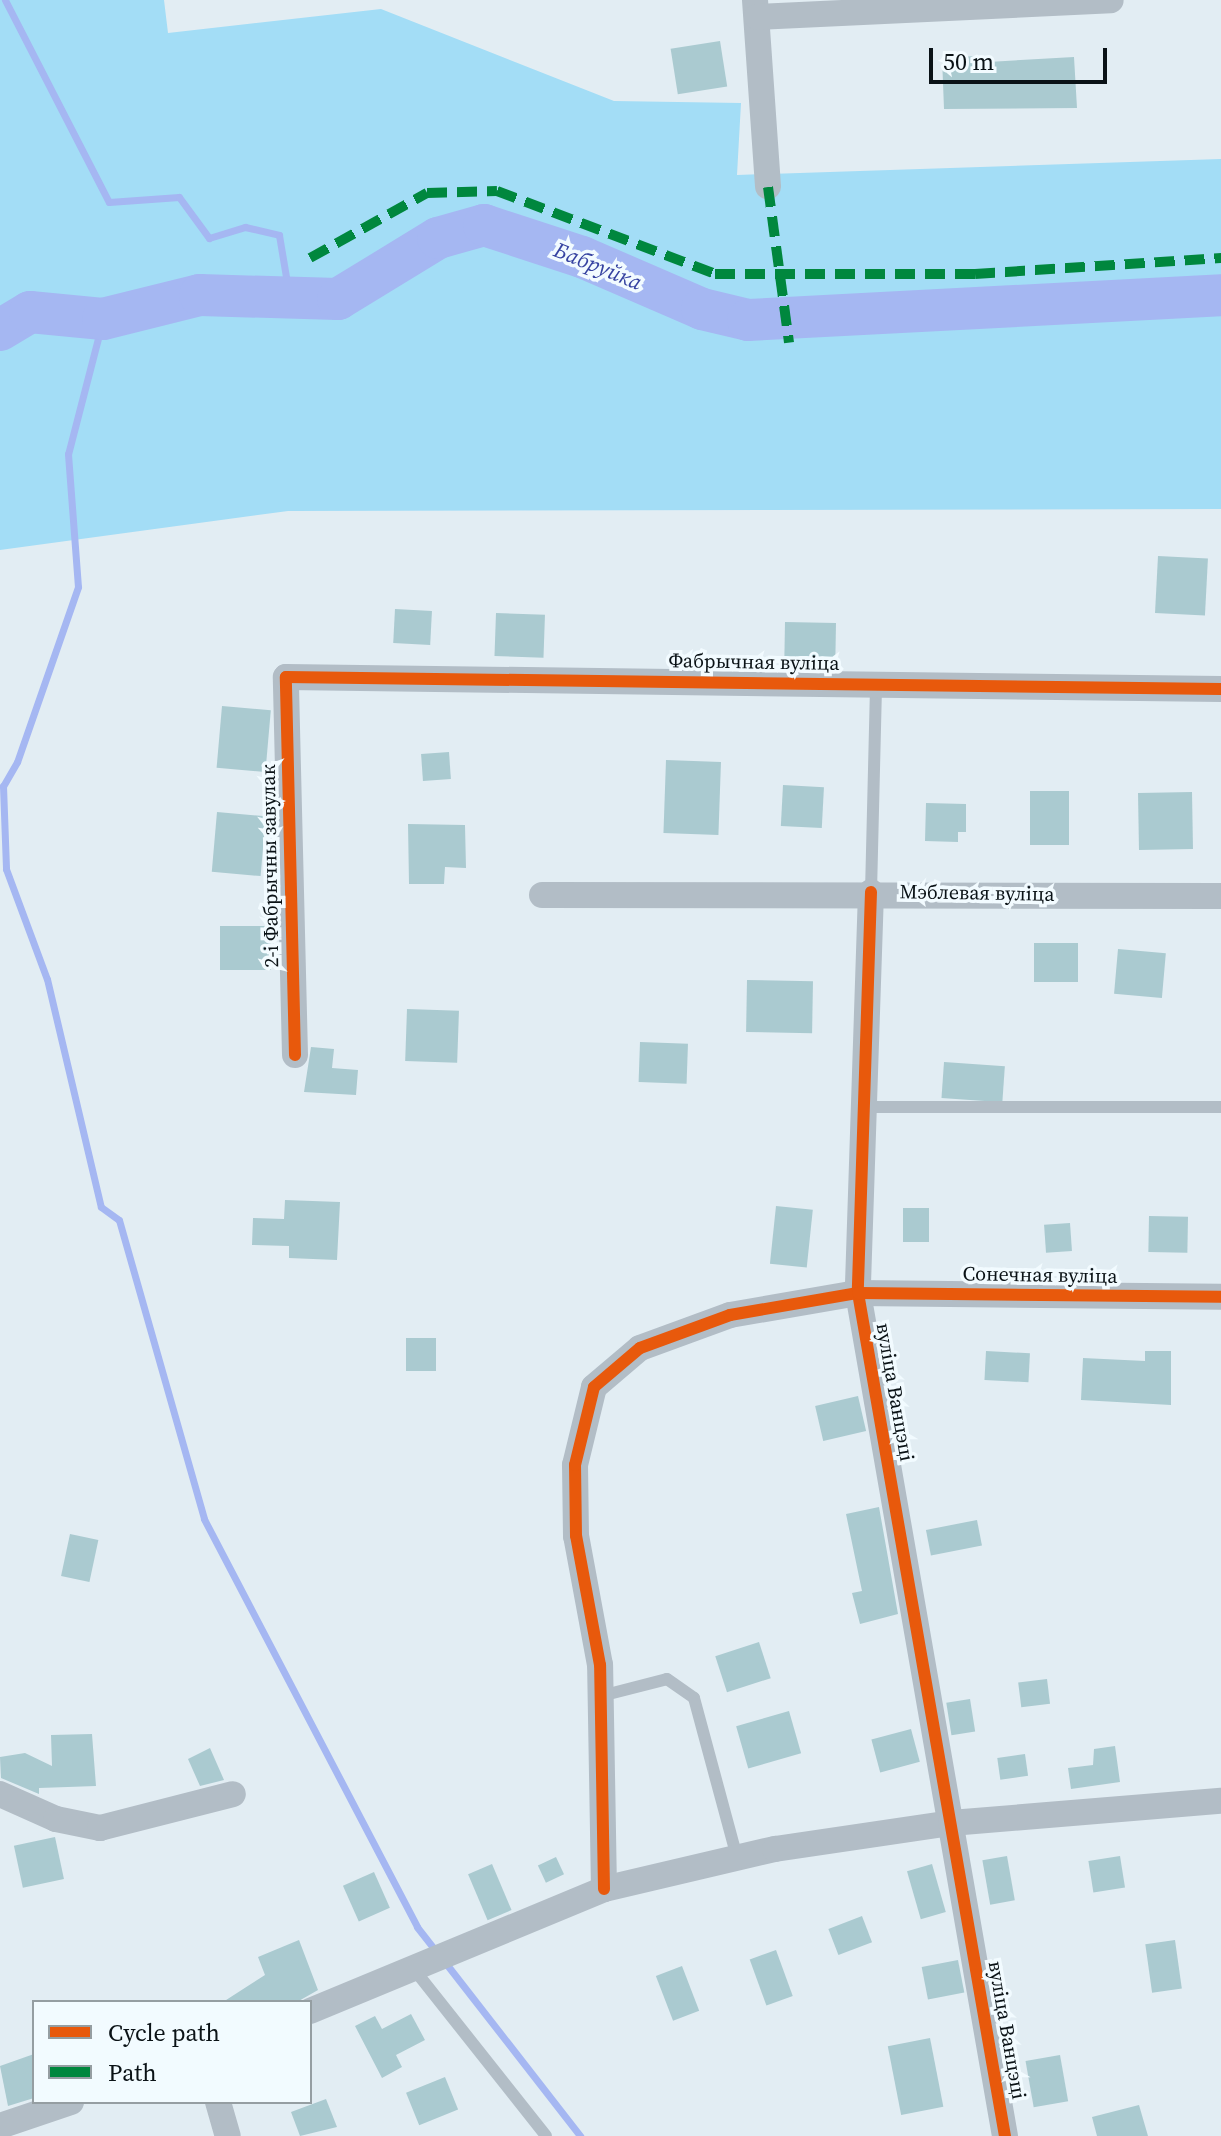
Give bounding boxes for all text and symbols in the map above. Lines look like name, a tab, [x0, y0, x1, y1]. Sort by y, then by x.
scale bar	[933, 32, 1111, 82]
text: 50 m	[943, 45, 994, 78]
water label: Бабруйка	[550, 236, 646, 296]
street label: Фабрычная вуліца	[668, 649, 840, 675]
street label: 2-і Фабрычны завулак	[256, 764, 284, 968]
street label: Мэблевая вуліца	[899, 880, 1055, 906]
street label: Сонечная вуліца	[962, 1262, 1118, 1288]
street label: вуліца Ванцэці	[871, 1321, 919, 1463]
street label: вуліца Ванцэці	[983, 1959, 1031, 2101]
legend	[32, 2000, 312, 2104]
text: Cycle path	[108, 2016, 220, 2049]
text: Path	[108, 2056, 157, 2089]

